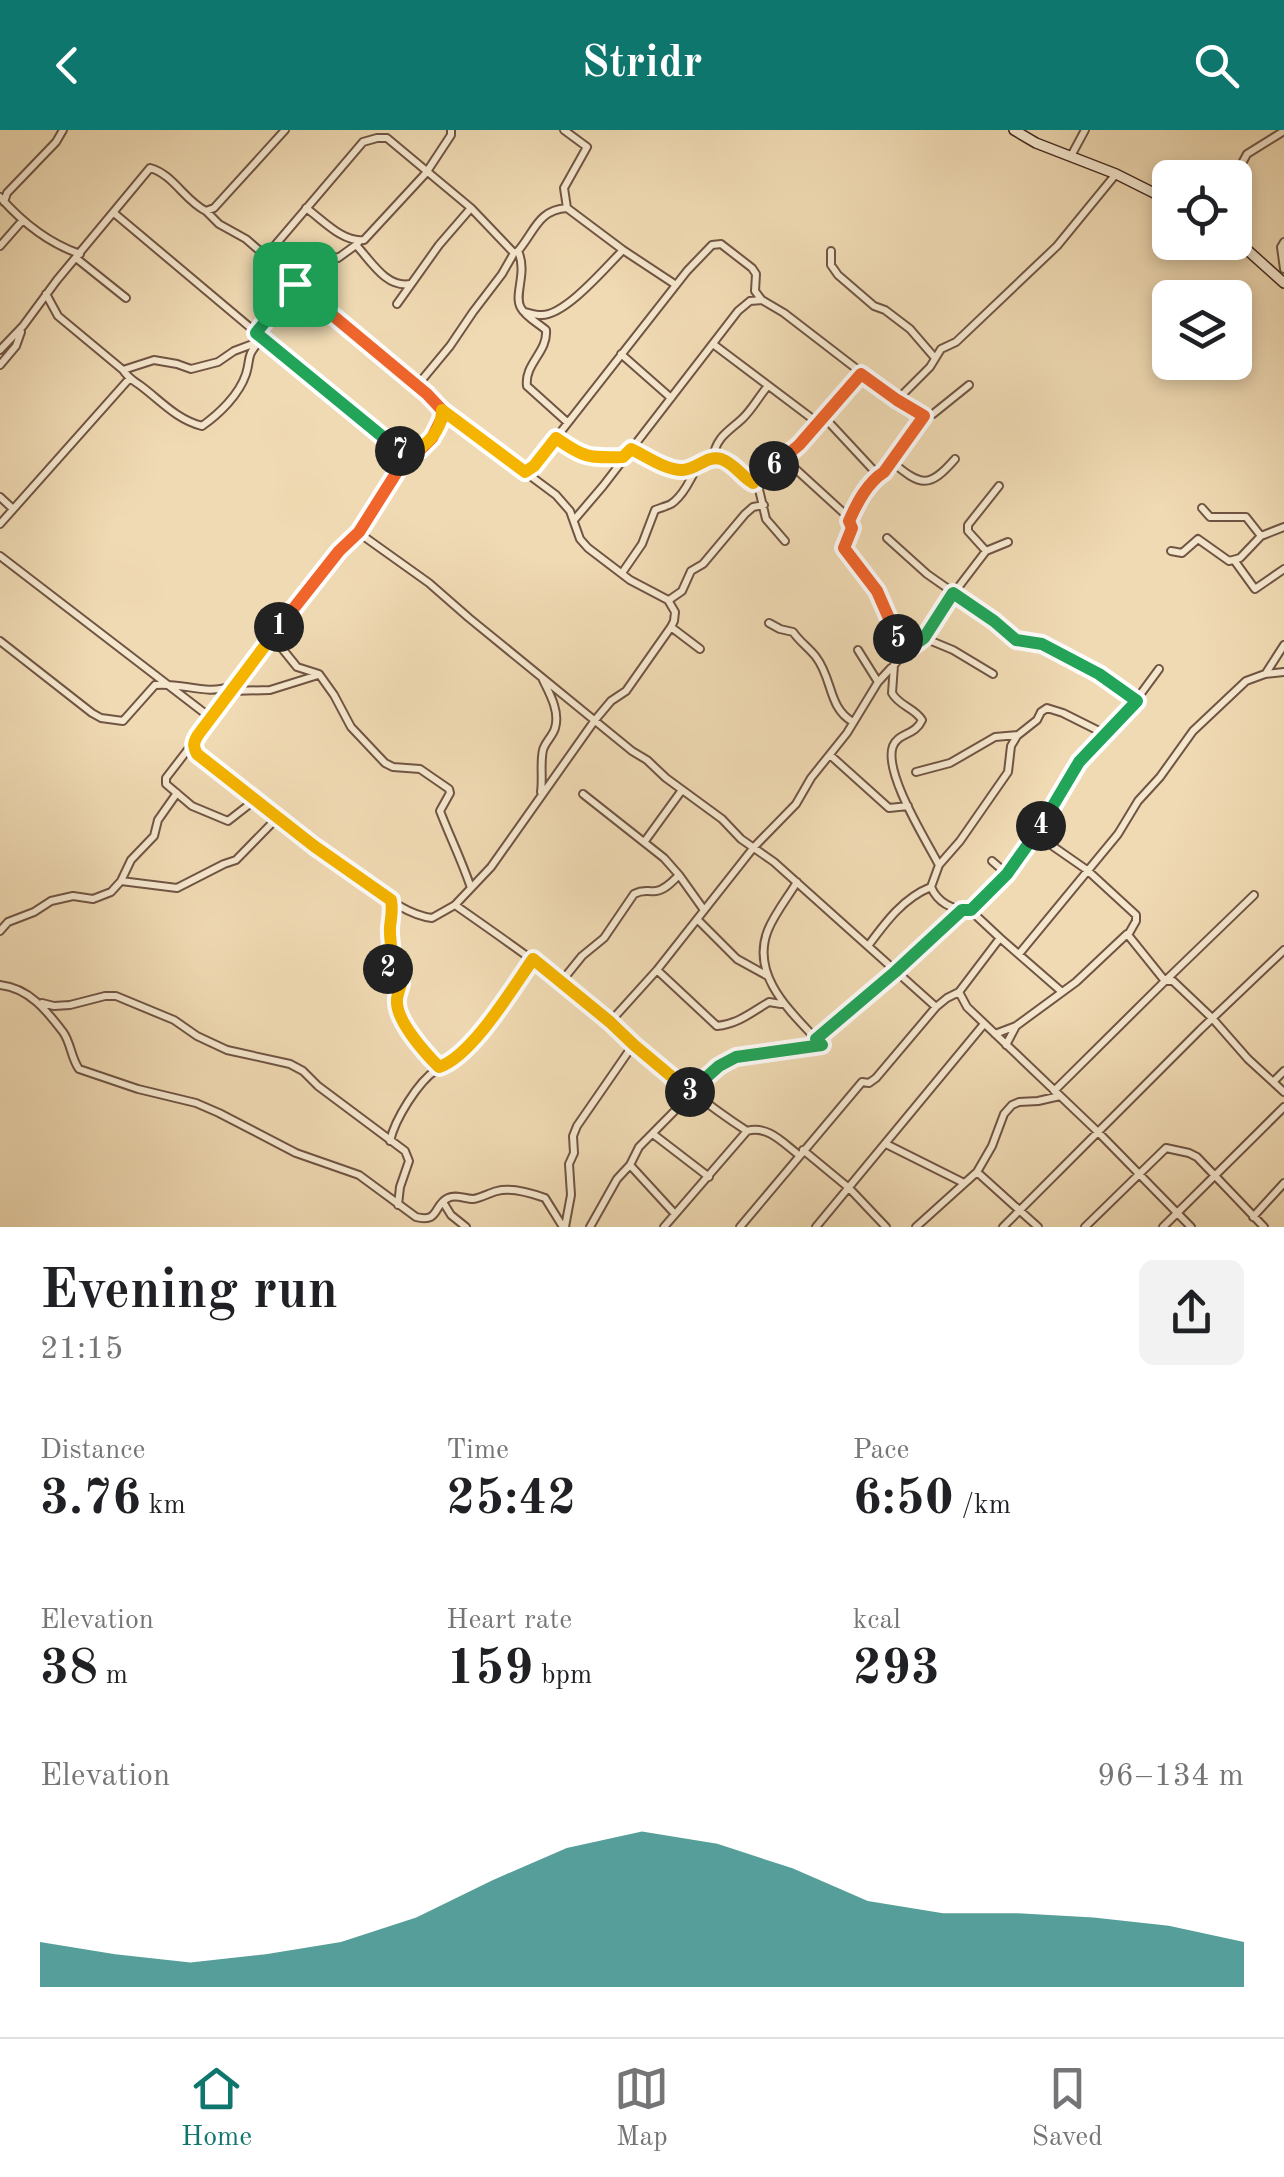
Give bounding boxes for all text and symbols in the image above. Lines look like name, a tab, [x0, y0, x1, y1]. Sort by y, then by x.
icon: back	[40, 38, 95, 93]
icon: search	[1189, 38, 1244, 93]
text: Stridr	[582, 42, 702, 87]
map controls	[1152, 160, 1252, 380]
button: locate	[1152, 160, 1252, 260]
pin	[253, 242, 338, 327]
icon: arrive	[268, 257, 323, 312]
button: layers	[1152, 280, 1252, 380]
pin: 7	[375, 426, 425, 476]
text: 7	[392, 437, 408, 465]
pin: 6	[749, 441, 799, 491]
text: 6	[766, 452, 782, 480]
pin: 1	[254, 602, 304, 652]
text: 1	[271, 613, 287, 641]
pin: 5	[873, 614, 923, 664]
text: 5	[890, 625, 906, 653]
pin: 4	[1016, 801, 1066, 851]
text: 4	[1033, 812, 1049, 840]
pin: 2	[363, 944, 413, 994]
text: 2	[380, 955, 396, 983]
pin: 3	[665, 1067, 715, 1117]
text: 3	[682, 1078, 698, 1106]
button: share	[1139, 1260, 1244, 1365]
text: Evening run	[40, 1265, 338, 1320]
text: 21:15	[40, 1334, 123, 1366]
text: Distance	[40, 1437, 145, 1465]
text: Time	[446, 1437, 509, 1465]
text: Pace	[853, 1437, 909, 1465]
text: 3.76	[40, 1475, 141, 1525]
text: 25:42	[446, 1475, 576, 1525]
text: 6:50	[853, 1475, 954, 1525]
text: km	[141, 1492, 186, 1520]
text: /km	[954, 1492, 1011, 1520]
text: Elevation	[40, 1607, 154, 1635]
text: Heart rate	[446, 1607, 572, 1635]
text: kcal	[853, 1607, 901, 1635]
text: 38	[40, 1645, 98, 1695]
text: 159	[446, 1645, 533, 1695]
text: 293	[853, 1645, 940, 1695]
text: m	[98, 1662, 128, 1690]
text: bpm	[533, 1662, 592, 1690]
text: Elevation	[40, 1761, 170, 1793]
text: 96–134 m	[1097, 1761, 1244, 1793]
tab: Home	[181, 2061, 252, 2156]
tab: Map	[614, 2061, 669, 2156]
tab: Saved	[1032, 2061, 1103, 2156]

